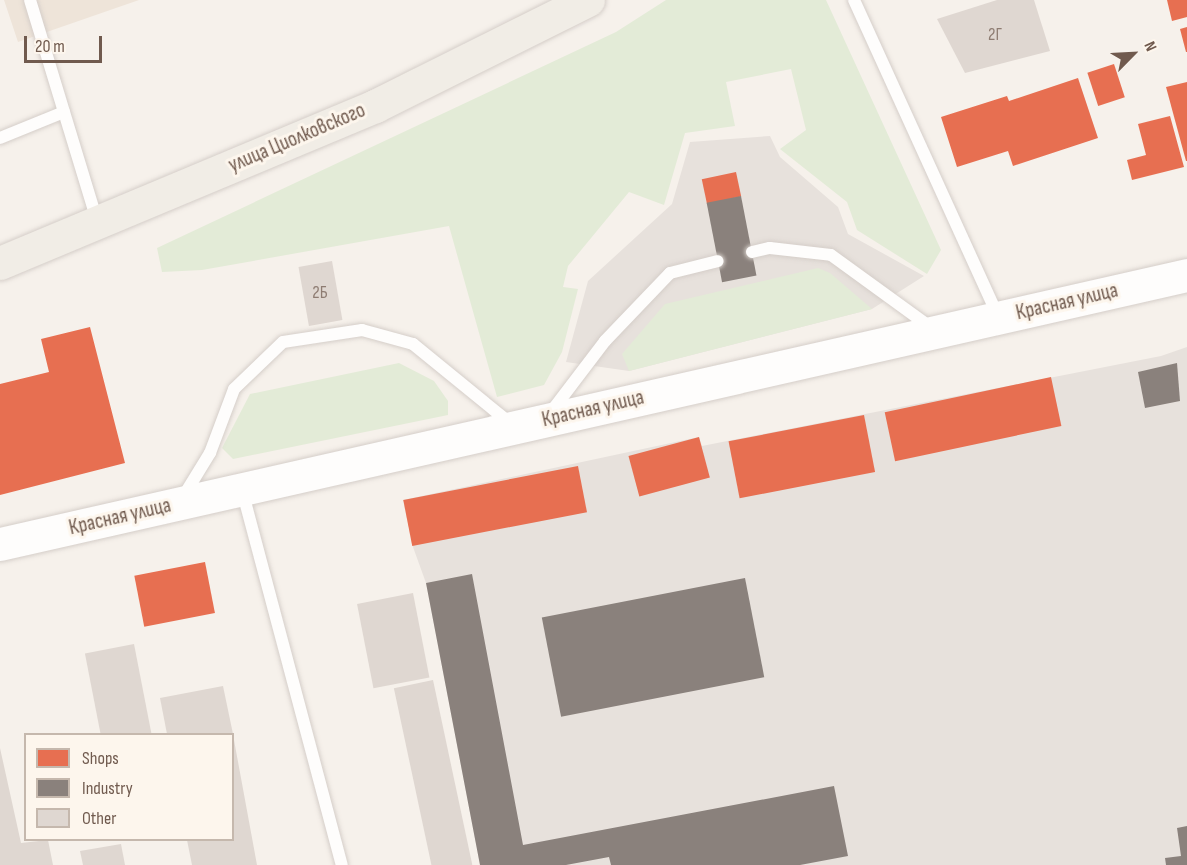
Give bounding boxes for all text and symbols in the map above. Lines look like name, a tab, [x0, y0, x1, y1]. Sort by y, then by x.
scale bar	[27, 24, 105, 62]
house number: 2Г	[988, 24, 1002, 46]
north arrow	[1103, 24, 1163, 84]
text: 20 m	[35, 36, 65, 57]
text: N	[1139, 39, 1160, 54]
street label: улица Циолковского	[225, 98, 369, 178]
street label: Красная улица	[1014, 278, 1120, 326]
house number: 2Б	[312, 282, 328, 304]
street label: Красная улица	[540, 385, 646, 433]
street label: Красная улица	[67, 493, 173, 541]
legend	[24, 733, 234, 841]
text: Shops	[82, 748, 119, 769]
text: Industry	[82, 778, 133, 799]
text: Other	[82, 808, 116, 829]

